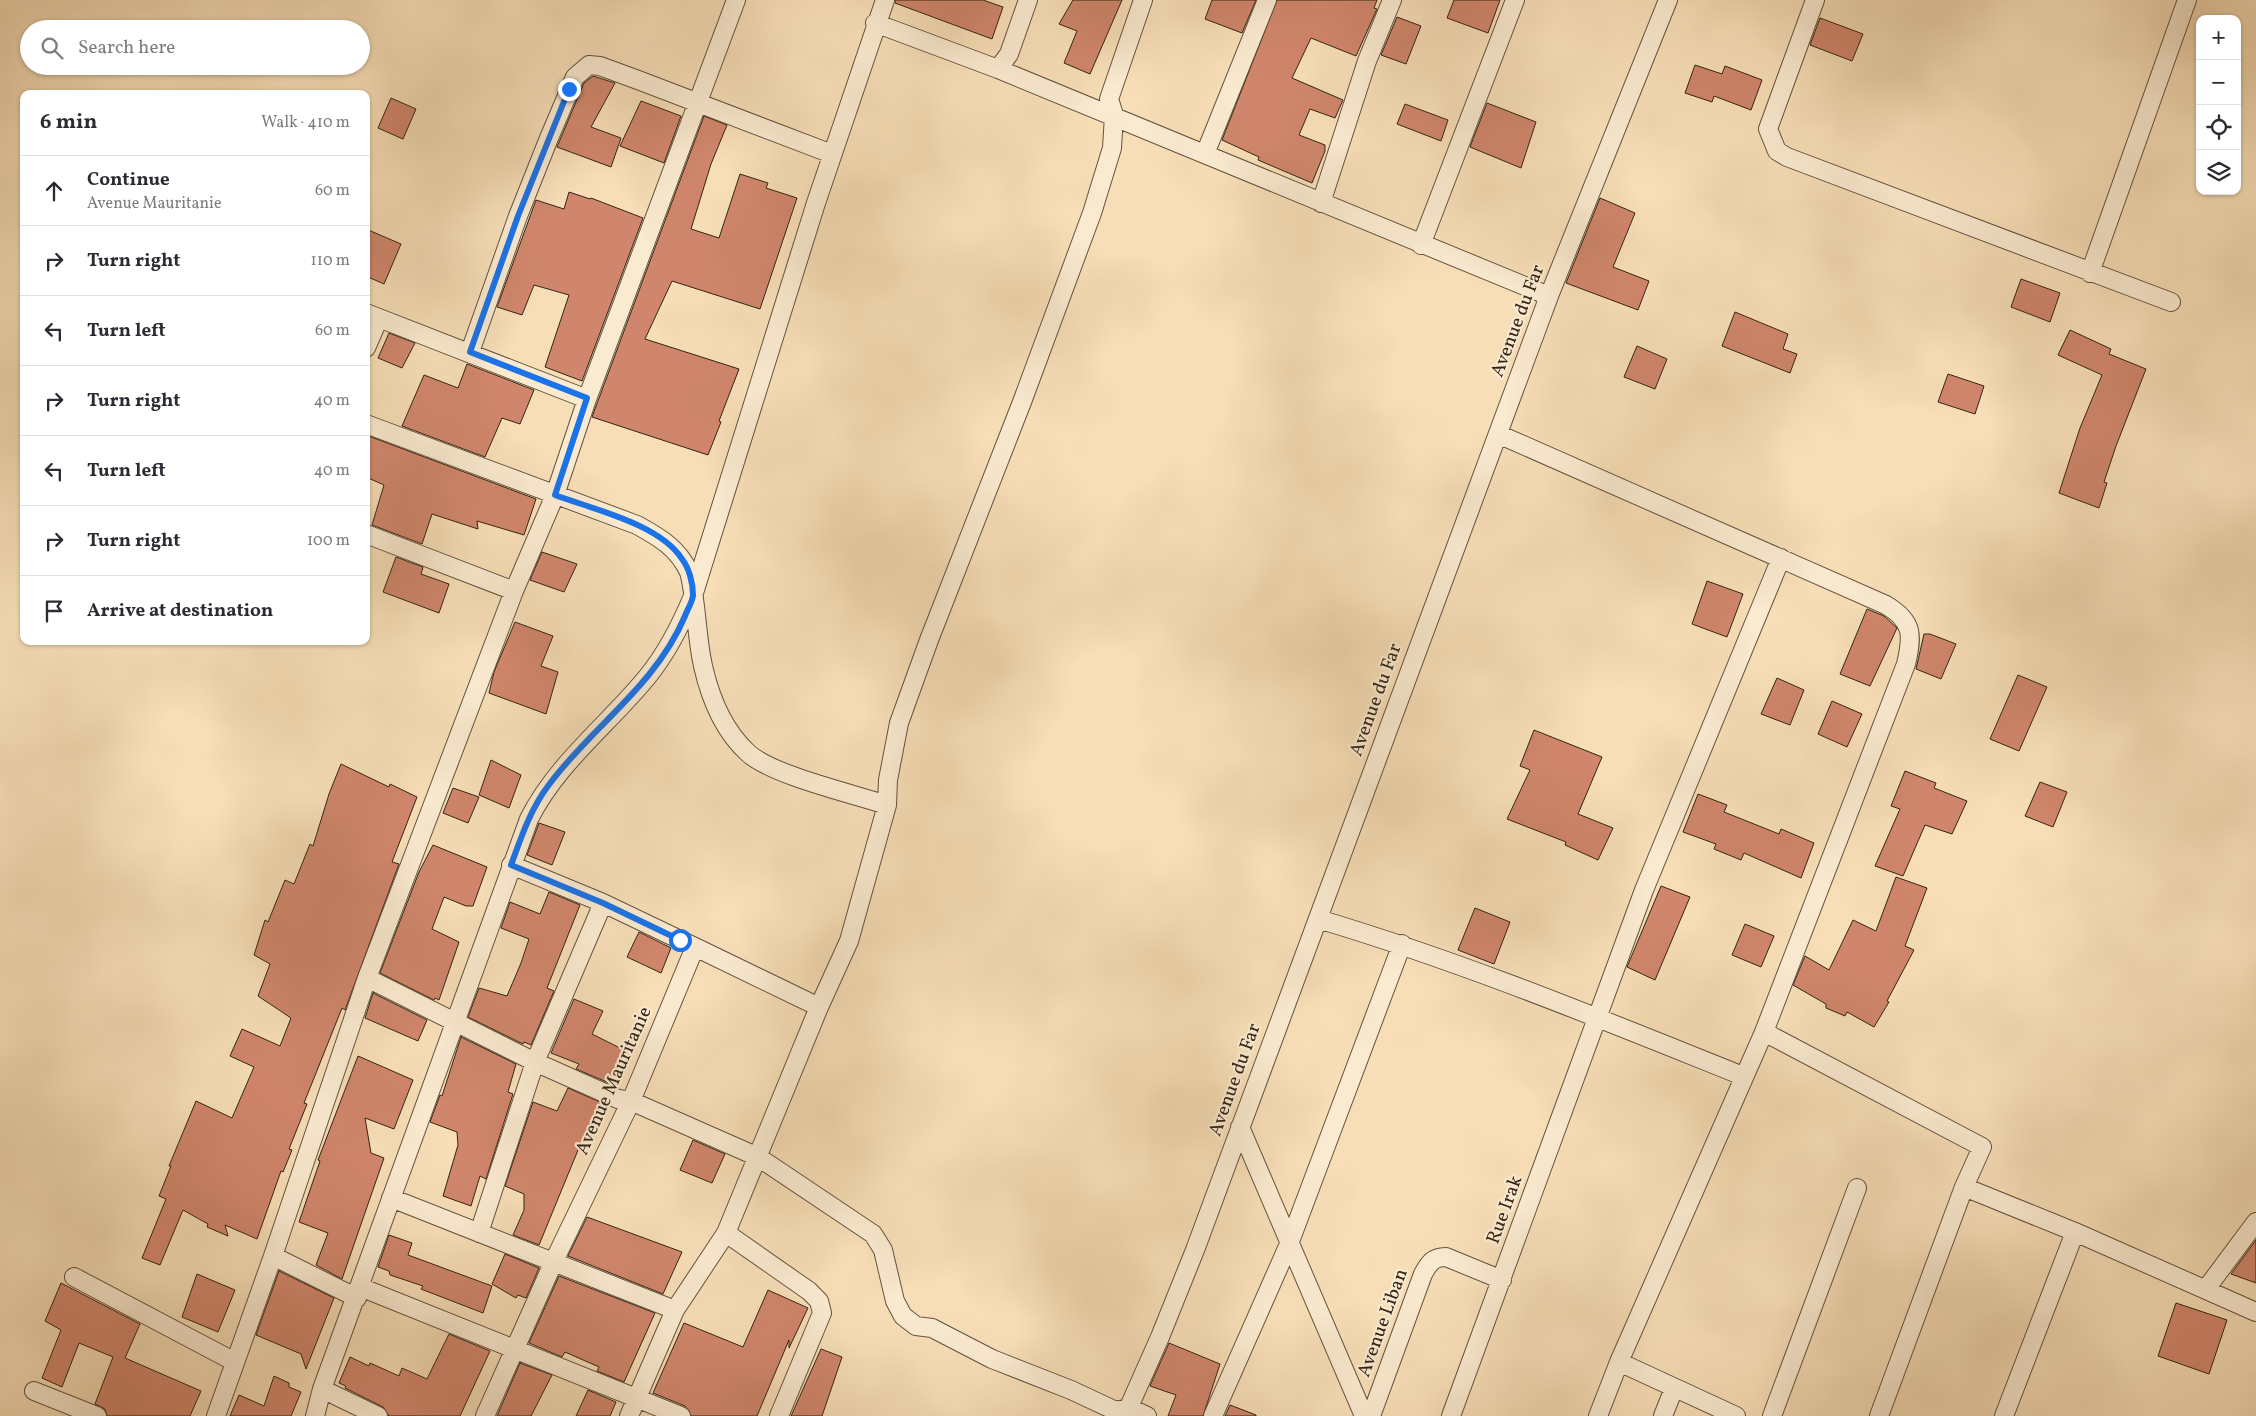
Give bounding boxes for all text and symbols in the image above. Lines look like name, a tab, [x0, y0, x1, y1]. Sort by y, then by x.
map controls	[2196, 15, 2241, 195]
button: +	[2196, 15, 2241, 60]
search box	[20, 20, 370, 75]
icon: search	[38, 34, 66, 62]
text: Search here	[78, 35, 175, 61]
button: −	[2196, 60, 2241, 105]
route end	[558, 78, 581, 101]
button: locate	[2196, 105, 2241, 150]
text: 6 min	[40, 108, 97, 137]
text: Walk · 410 m	[261, 112, 350, 134]
button: layers	[2196, 150, 2241, 195]
text: Continue	[87, 167, 170, 193]
icon: ahead	[40, 177, 68, 205]
text: 60 m	[315, 180, 350, 202]
text: Avenue Mauritanie	[87, 193, 221, 215]
icon: right	[40, 247, 68, 275]
text: Turn right	[87, 248, 180, 274]
text: 110 m	[311, 250, 350, 272]
street label: Avenue du Far	[1485, 261, 1551, 381]
icon: left	[40, 317, 68, 345]
text: Turn left	[87, 318, 166, 344]
text: 60 m	[315, 320, 350, 342]
icon: right	[40, 387, 68, 415]
text: Turn right	[87, 388, 180, 414]
text: 40 m	[314, 390, 350, 412]
icon: left	[40, 457, 68, 485]
text: Turn left	[87, 458, 166, 484]
text: 40 m	[314, 460, 350, 482]
icon: right	[40, 527, 68, 555]
text: Turn right	[87, 528, 180, 554]
text: 100 m	[307, 530, 350, 552]
icon: arrive	[40, 597, 68, 625]
text: Arrive at destination	[87, 598, 273, 624]
street label: Avenue du Far	[1344, 640, 1408, 760]
route start	[669, 929, 692, 952]
street label: Avenue Mauritanie	[570, 1003, 658, 1159]
street label: Avenue du Far	[1203, 1020, 1267, 1140]
street label: Rue Irak	[1481, 1172, 1529, 1248]
street label: Avenue Liban	[1351, 1265, 1415, 1381]

